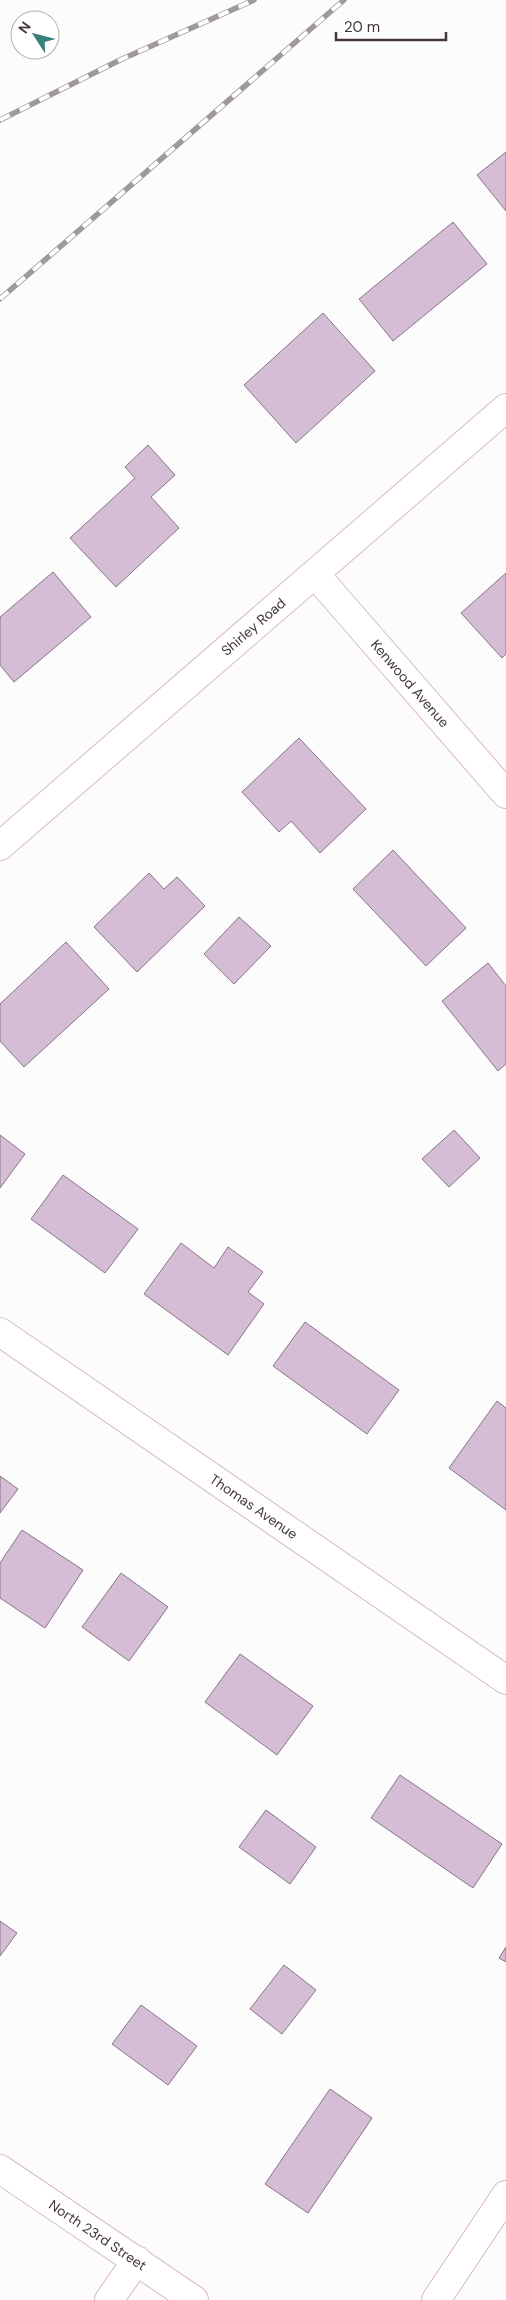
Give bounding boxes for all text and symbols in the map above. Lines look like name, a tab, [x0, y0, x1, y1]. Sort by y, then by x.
north arrow	[10, 10, 60, 60]
scale bar	[336, 10, 446, 42]
text: 20 m	[344, 17, 380, 37]
text: N	[14, 18, 35, 37]
street label: Shirley Road	[217, 594, 289, 660]
street label: Kenwood Avenue	[367, 636, 453, 731]
street label: Thomas Avenue	[206, 1470, 301, 1543]
street label: North 23rd Street	[46, 2196, 150, 2274]

